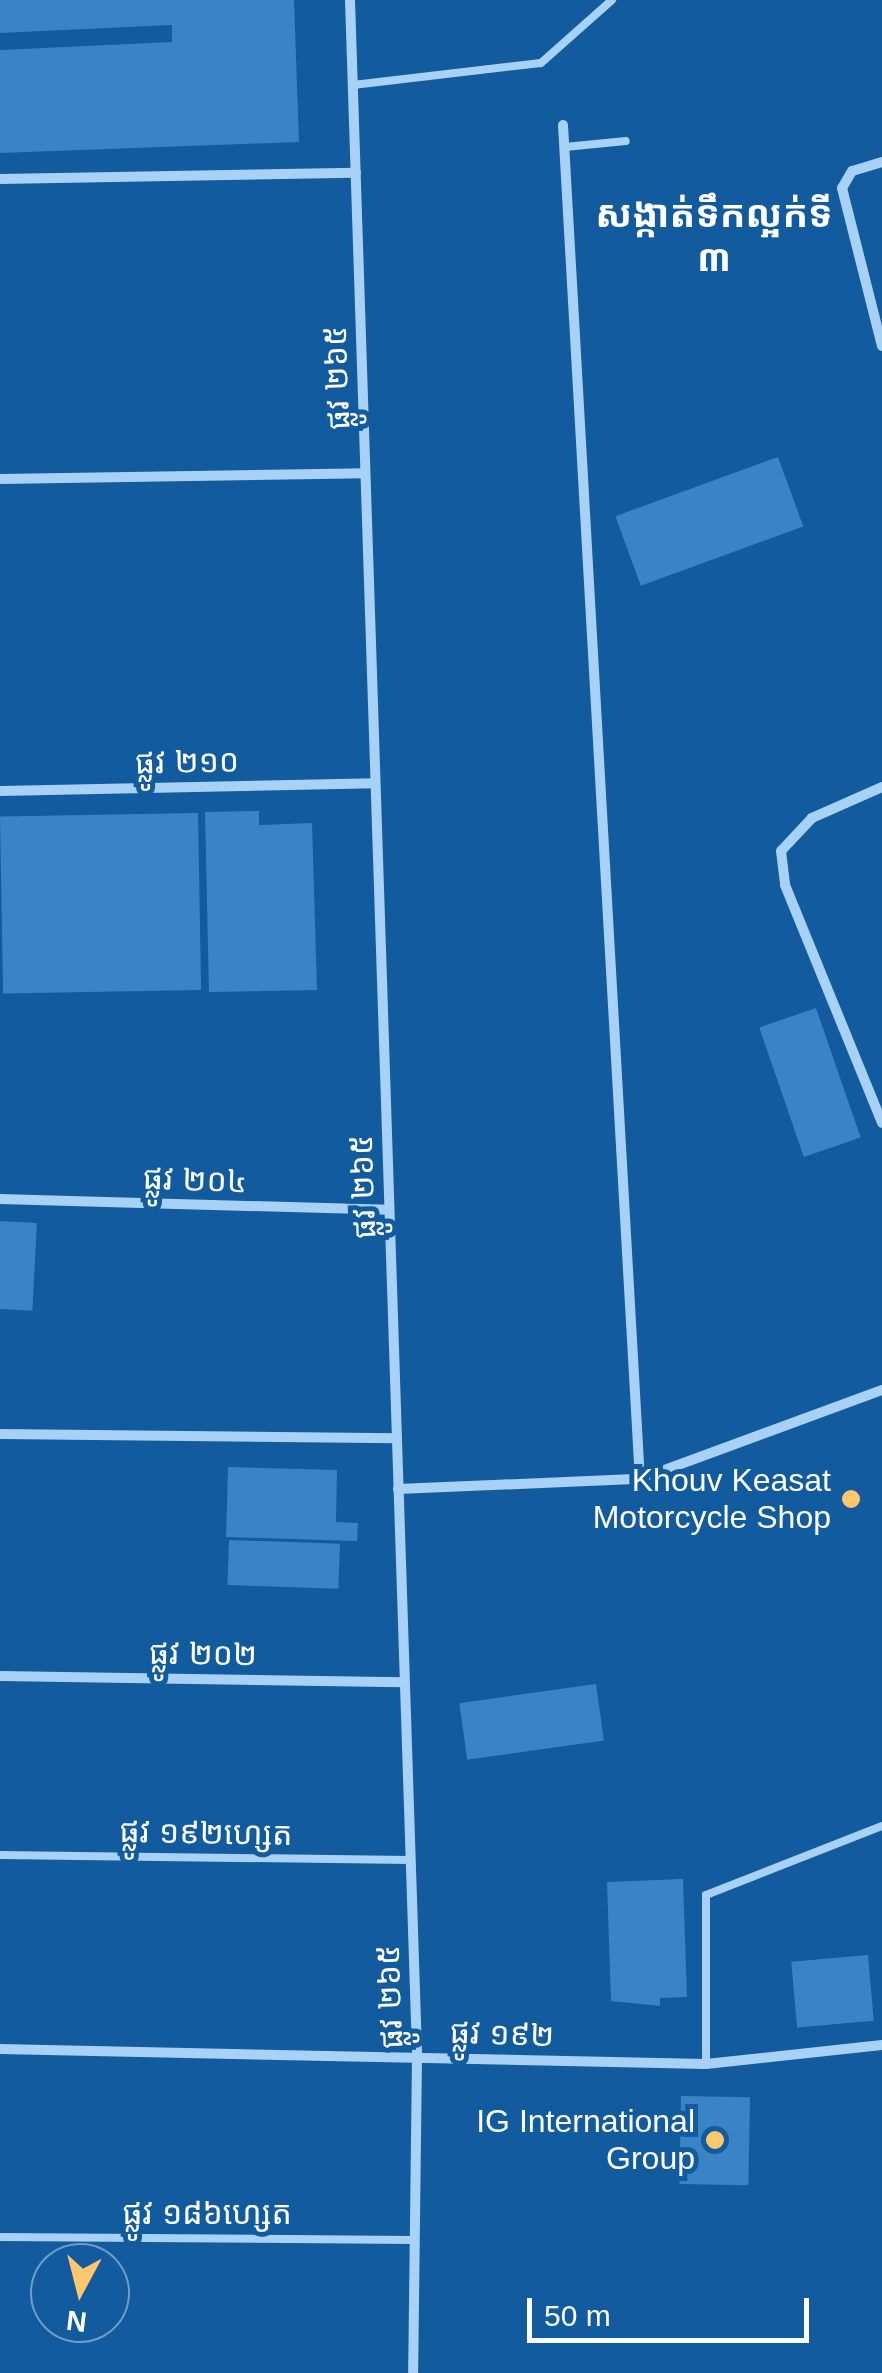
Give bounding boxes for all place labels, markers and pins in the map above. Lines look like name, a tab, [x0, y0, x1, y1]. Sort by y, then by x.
place label: Khouv Keasat Motorcycle Shop	[593, 1462, 831, 1537]
marker: Khouv Keasat Motorcycle Shop	[840, 1488, 862, 1510]
place label: IG International Group	[476, 2103, 695, 2178]
marker: IG International Group	[704, 2129, 726, 2151]

